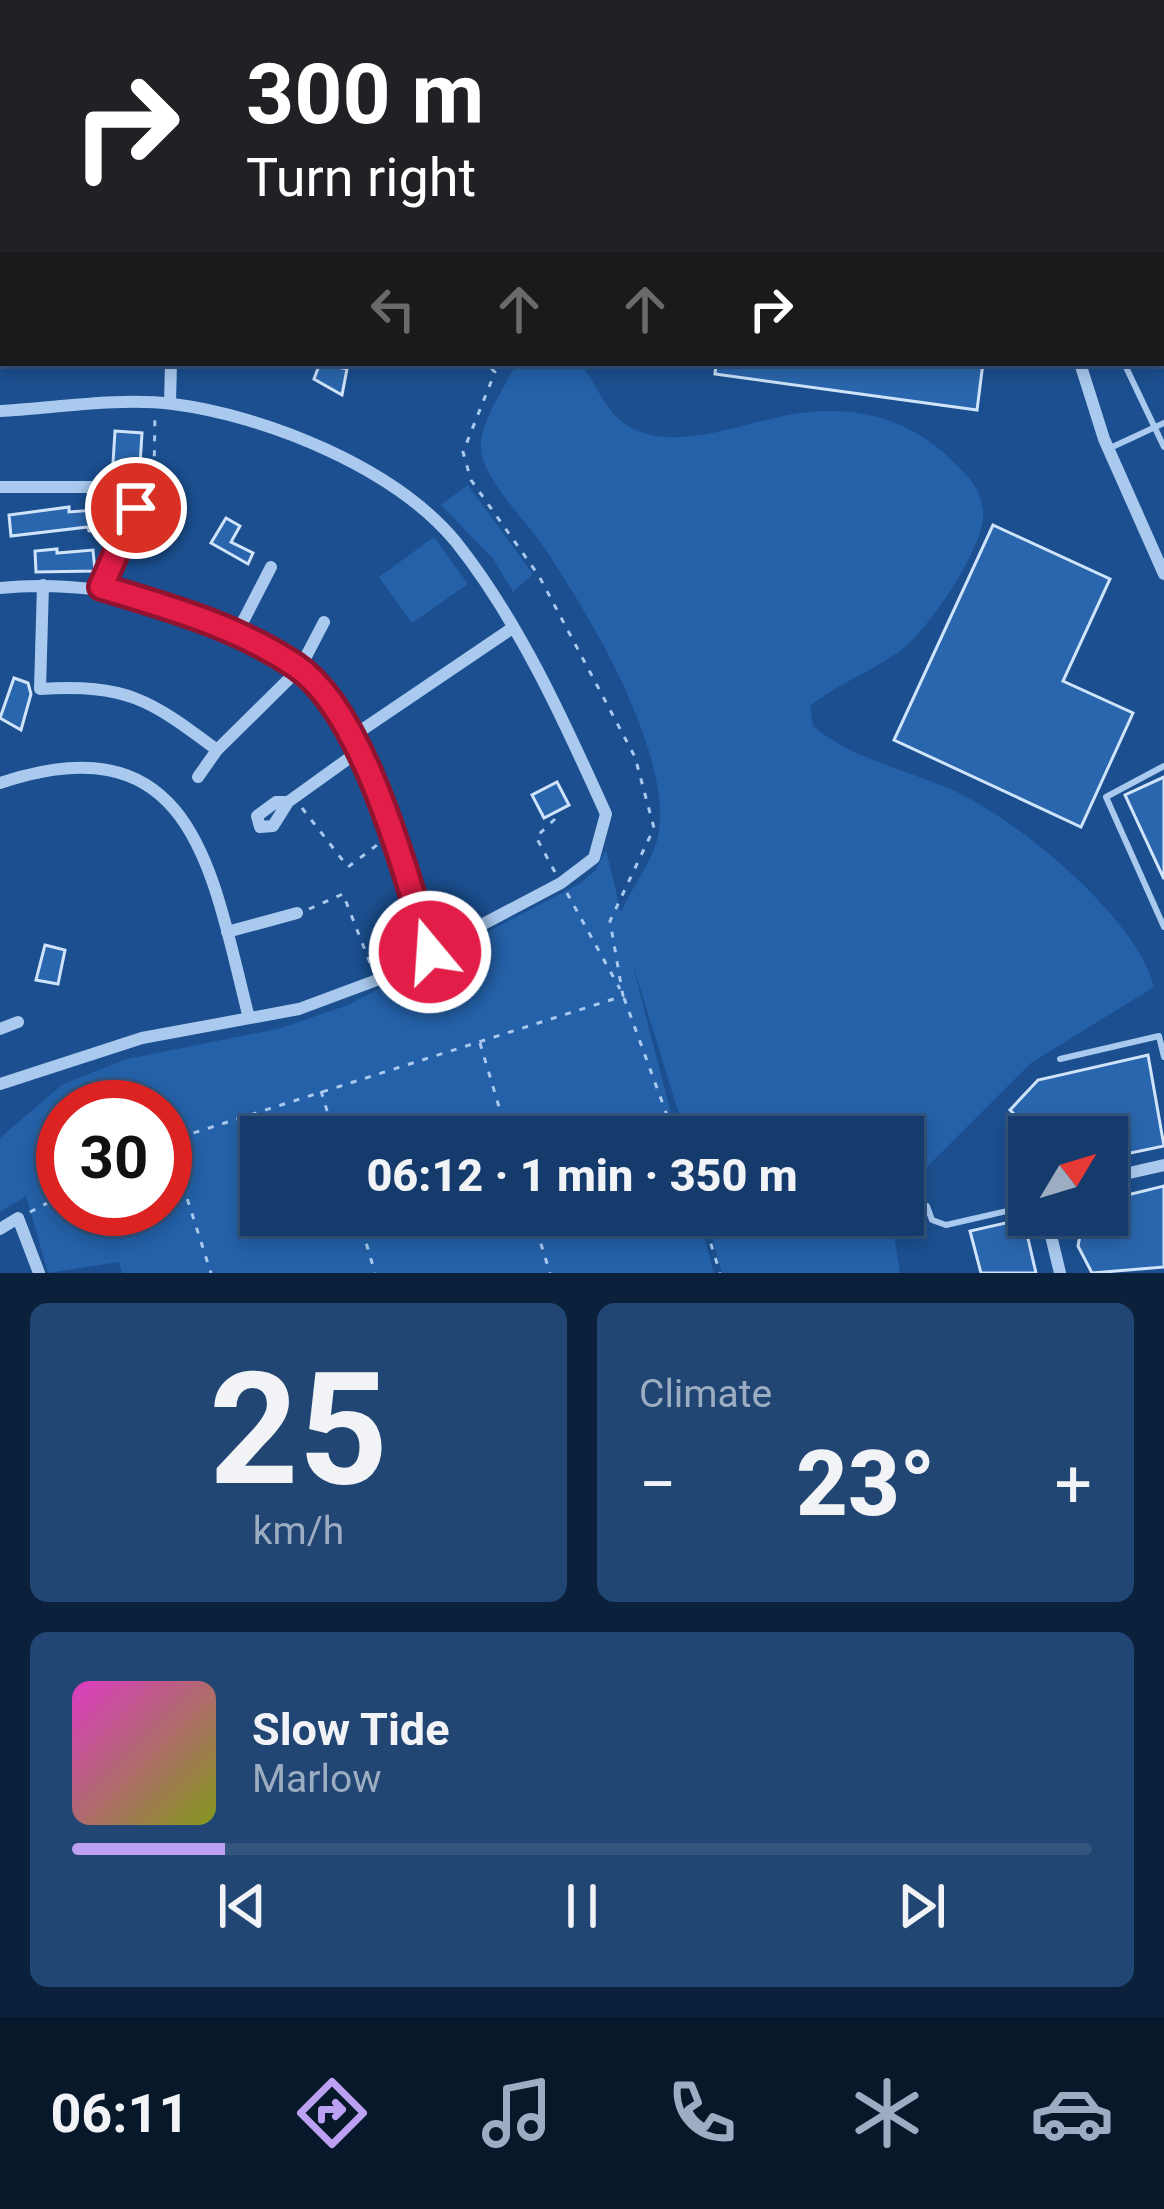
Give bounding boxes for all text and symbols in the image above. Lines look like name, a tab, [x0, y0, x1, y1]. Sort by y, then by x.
text: 300 m	[246, 45, 484, 144]
icon: right	[48, 48, 204, 204]
text: Turn right	[246, 146, 476, 209]
icon: left	[360, 276, 426, 342]
icon: ahead	[486, 276, 552, 342]
icon: ahead	[612, 276, 678, 342]
icon: right	[738, 276, 804, 342]
pin	[85, 457, 187, 559]
icon: arrive	[103, 475, 169, 541]
position arrow	[367, 889, 493, 1015]
speed limit sign: 30	[36, 1080, 192, 1236]
north arrow	[1008, 1116, 1128, 1236]
map controls	[1008, 1116, 1128, 1236]
text: 06:12 · 1 min · 350 m	[366, 1149, 798, 1202]
text: 25	[209, 1338, 388, 1521]
text: Climate	[639, 1371, 772, 1417]
text: 23°	[796, 1432, 935, 1537]
text: −	[639, 1446, 677, 1523]
text: +	[1055, 1446, 1092, 1523]
text: km/h	[253, 1508, 344, 1554]
text: Slow Tide	[252, 1703, 450, 1756]
text: Marlow	[252, 1756, 382, 1802]
icon: previous	[209, 1873, 275, 1939]
icon: pause	[549, 1873, 615, 1939]
icon: next	[889, 1873, 955, 1939]
icon: directions	[290, 2071, 374, 2155]
icon: music	[475, 2071, 559, 2155]
icon: phone	[660, 2071, 744, 2155]
icon: climate	[845, 2071, 929, 2155]
icon: car	[1030, 2071, 1114, 2155]
text: 06:11	[50, 2082, 190, 2145]

